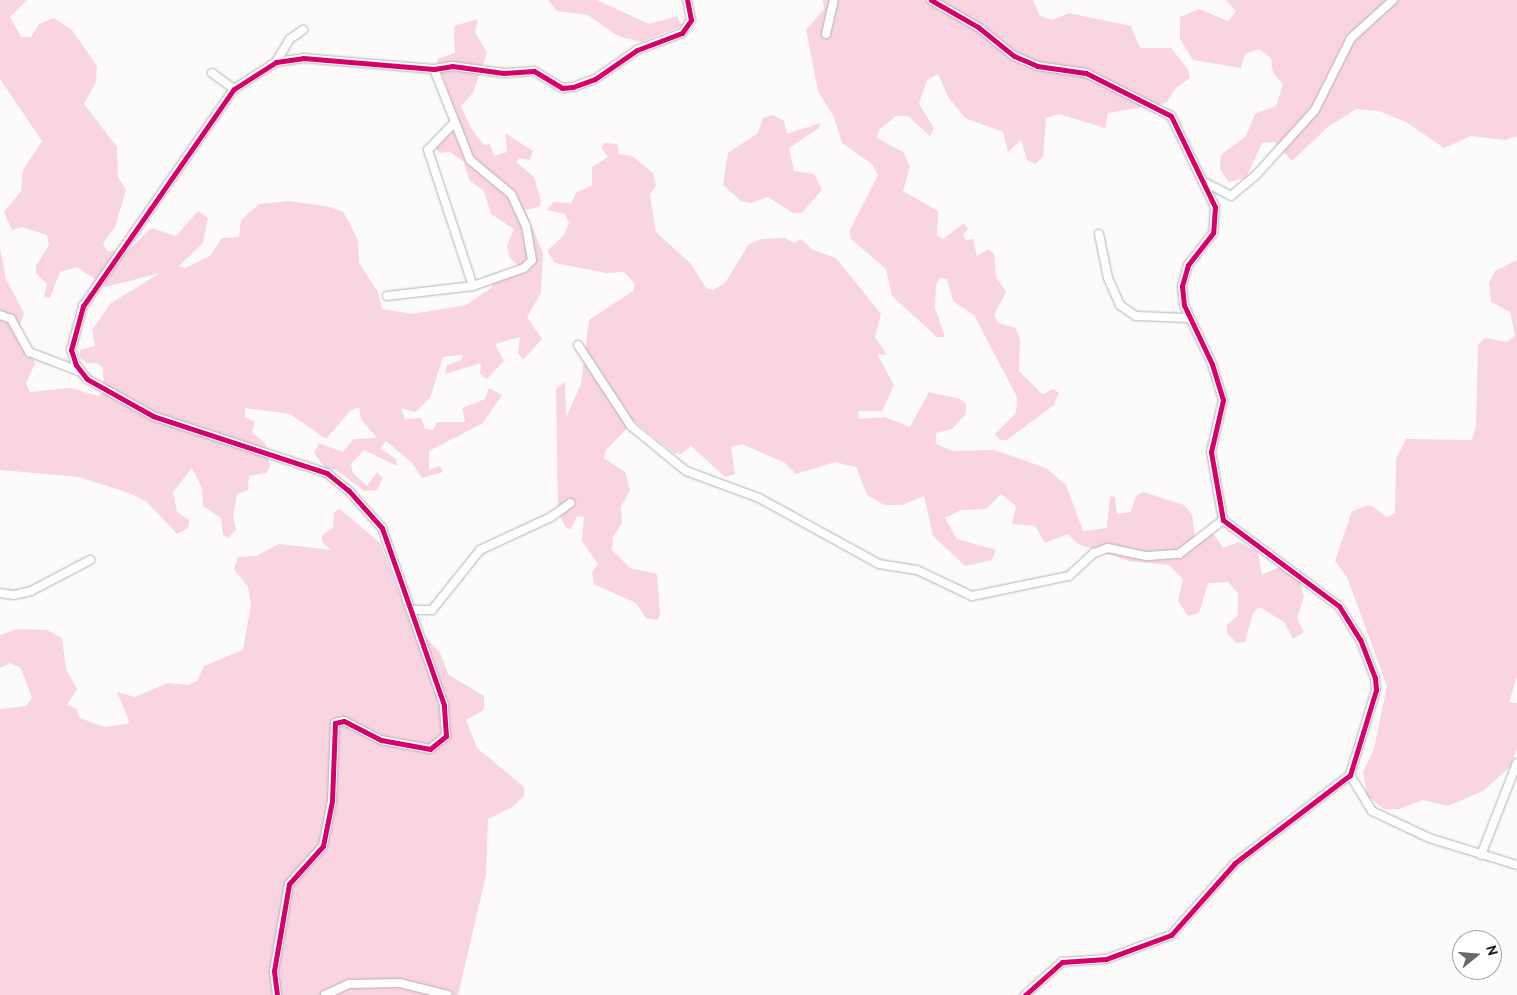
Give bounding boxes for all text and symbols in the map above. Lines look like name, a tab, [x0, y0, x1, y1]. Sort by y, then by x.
north arrow	[1452, 930, 1502, 980]
text: N	[1481, 943, 1500, 958]

